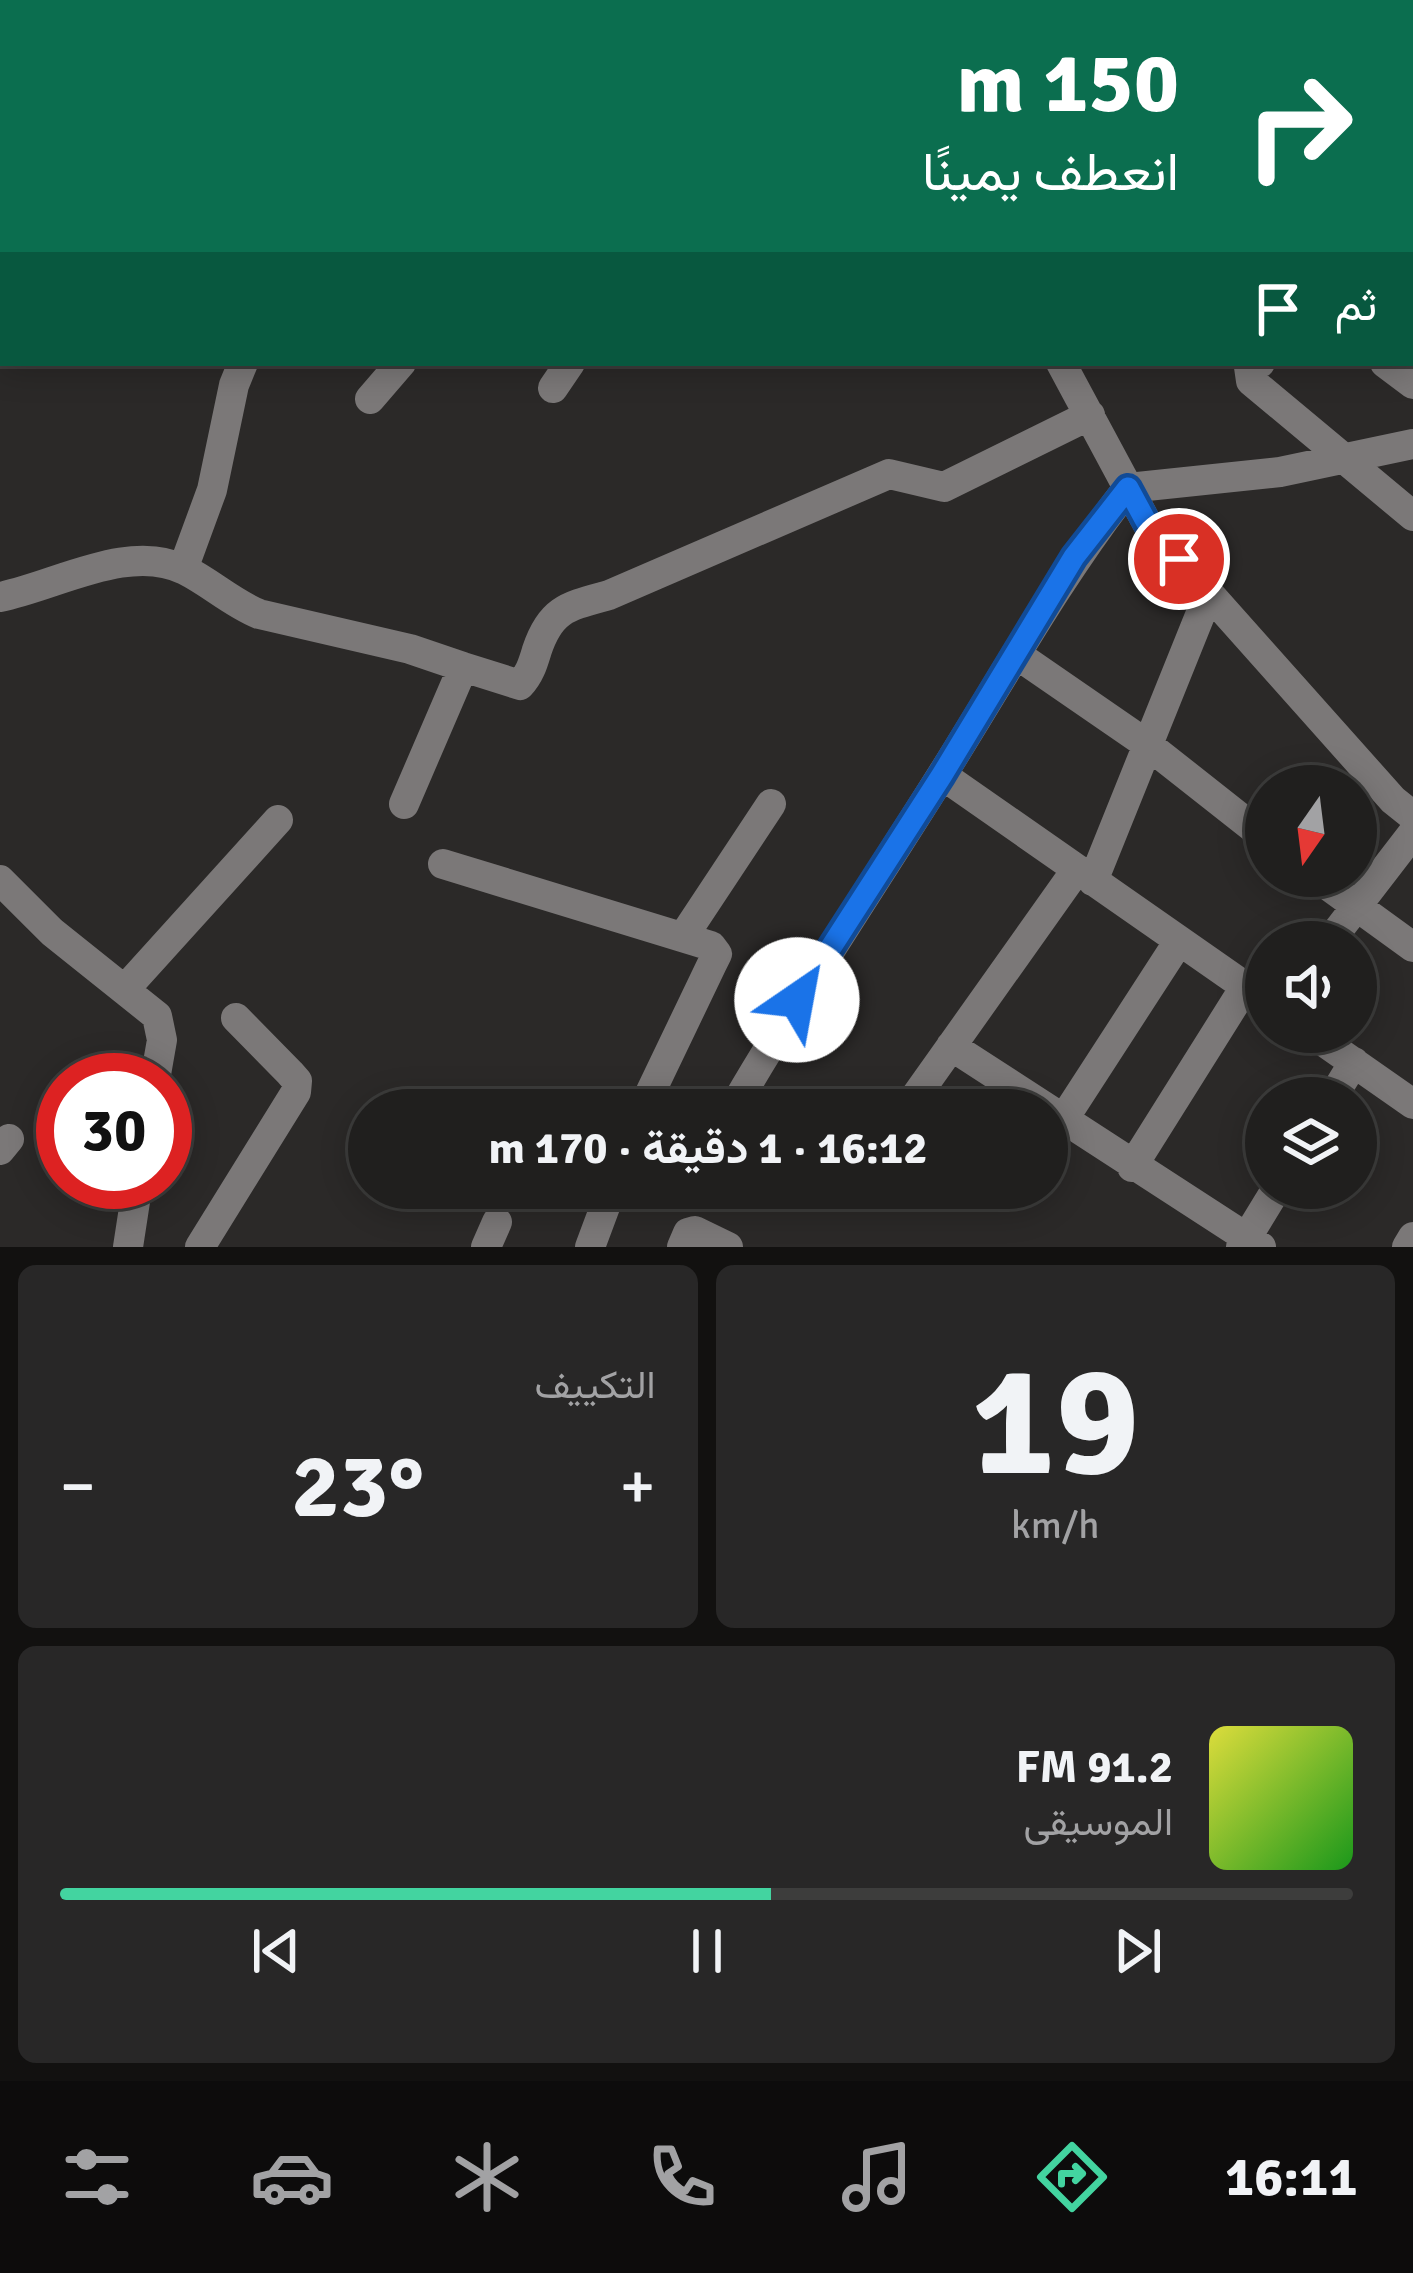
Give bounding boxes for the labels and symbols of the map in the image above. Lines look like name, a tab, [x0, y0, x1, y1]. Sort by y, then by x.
pin	[1128, 508, 1230, 610]
north arrow	[1245, 765, 1377, 897]
position arrow	[734, 937, 860, 1063]
speed limit sign: 30	[36, 1053, 192, 1209]

